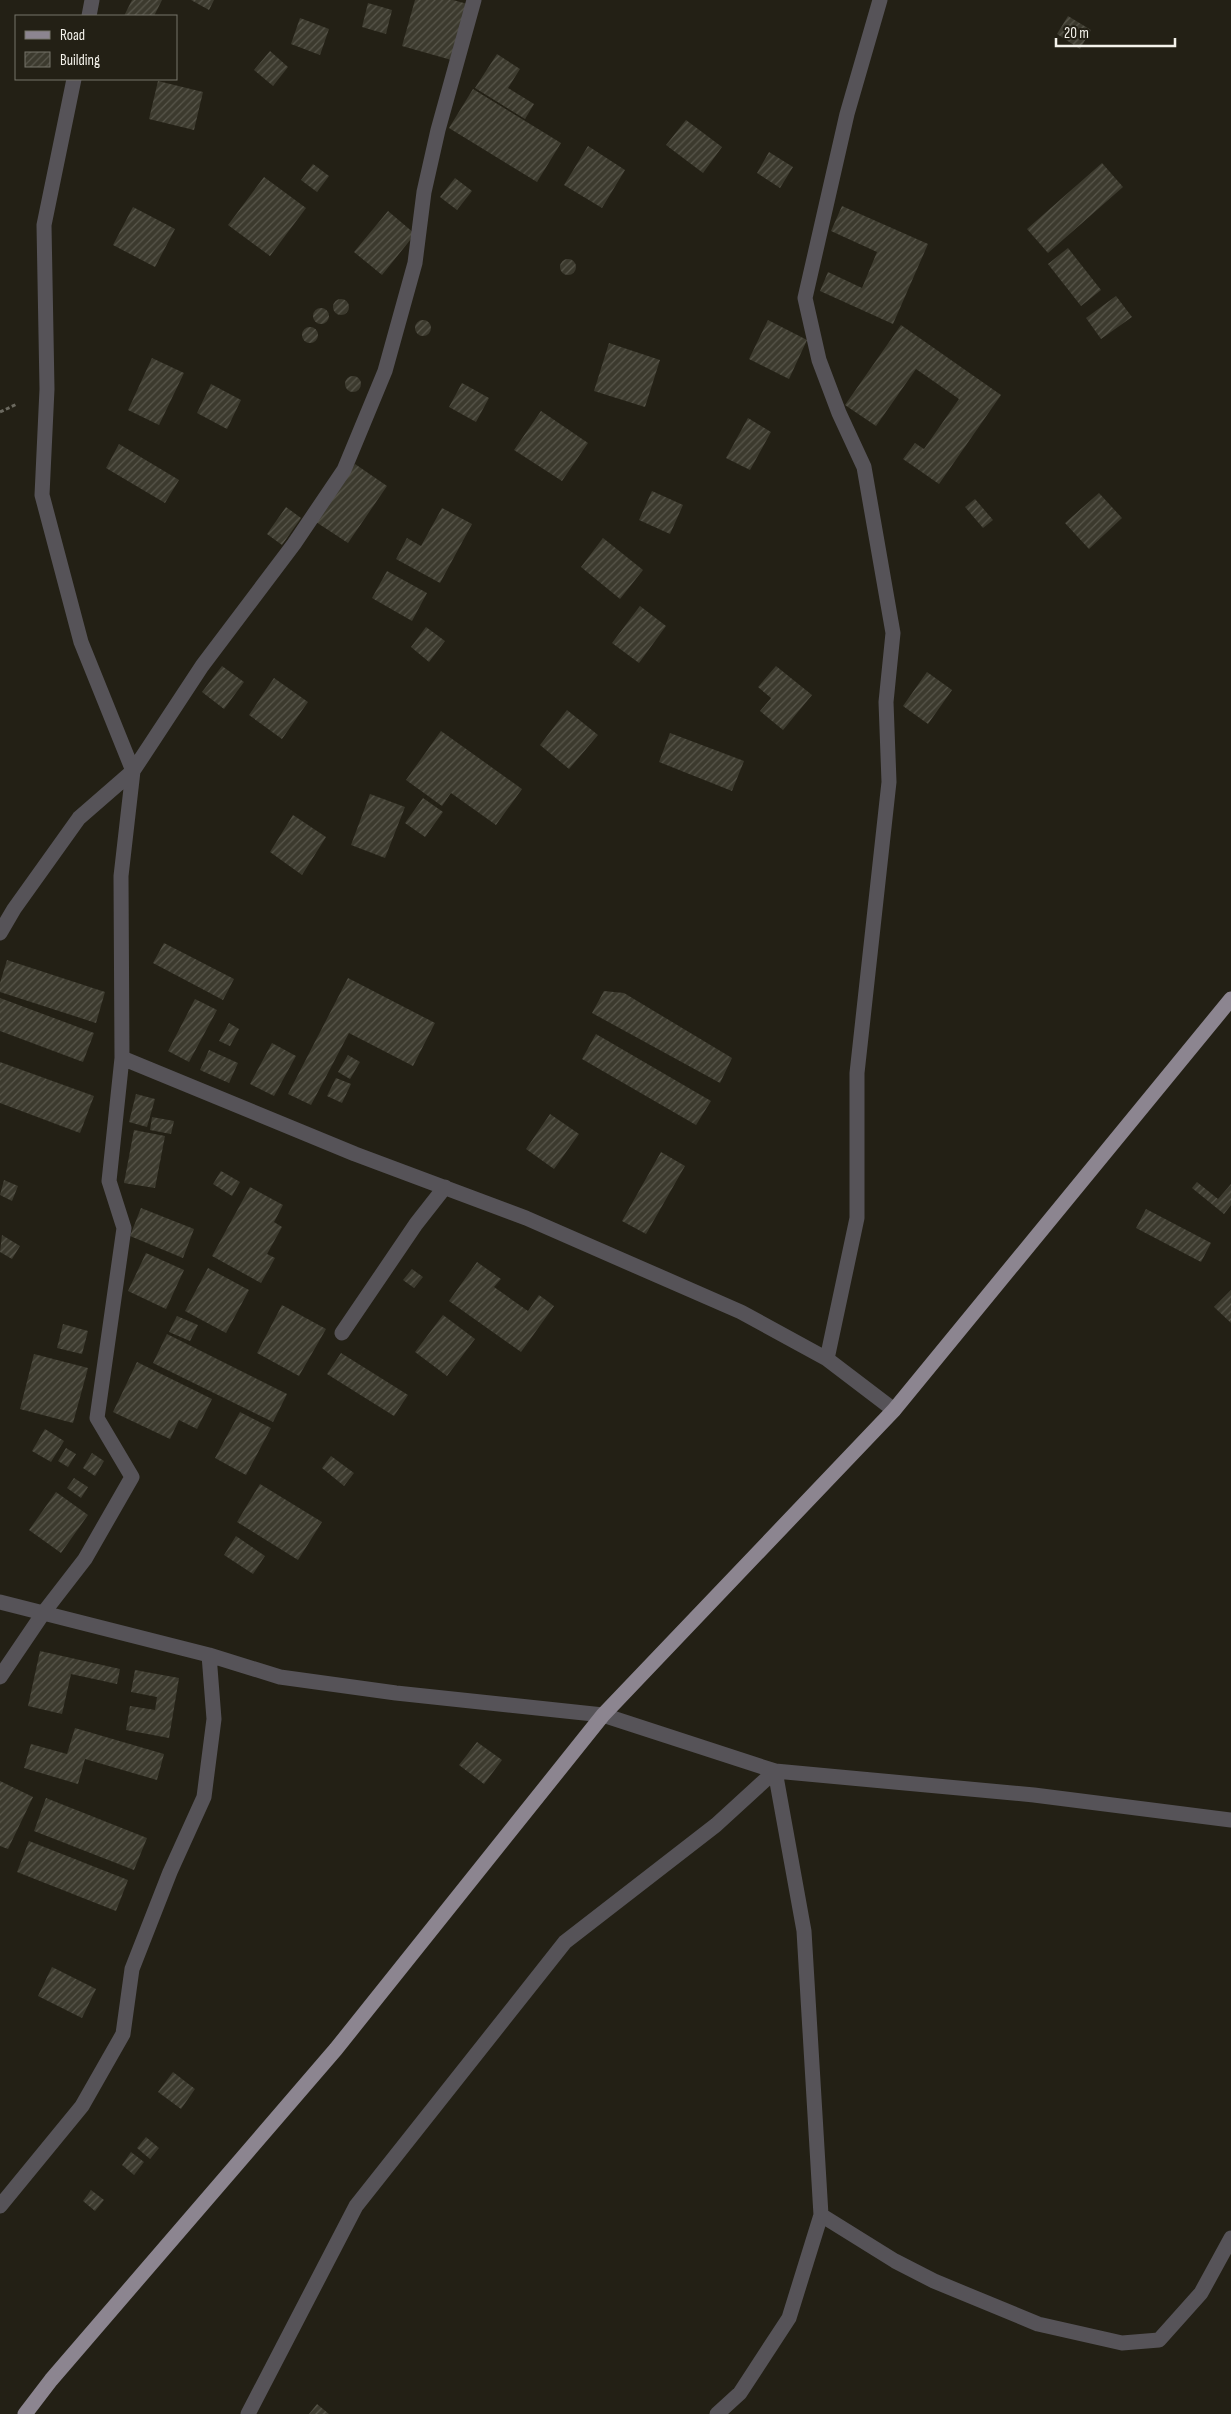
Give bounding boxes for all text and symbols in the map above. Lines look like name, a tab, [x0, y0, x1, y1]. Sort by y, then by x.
legend	[15, 15, 178, 80]
scale bar	[1056, 15, 1175, 47]
text: 20 m	[1064, 24, 1089, 43]
text: Road	[60, 26, 85, 45]
text: Building	[60, 51, 100, 70]

